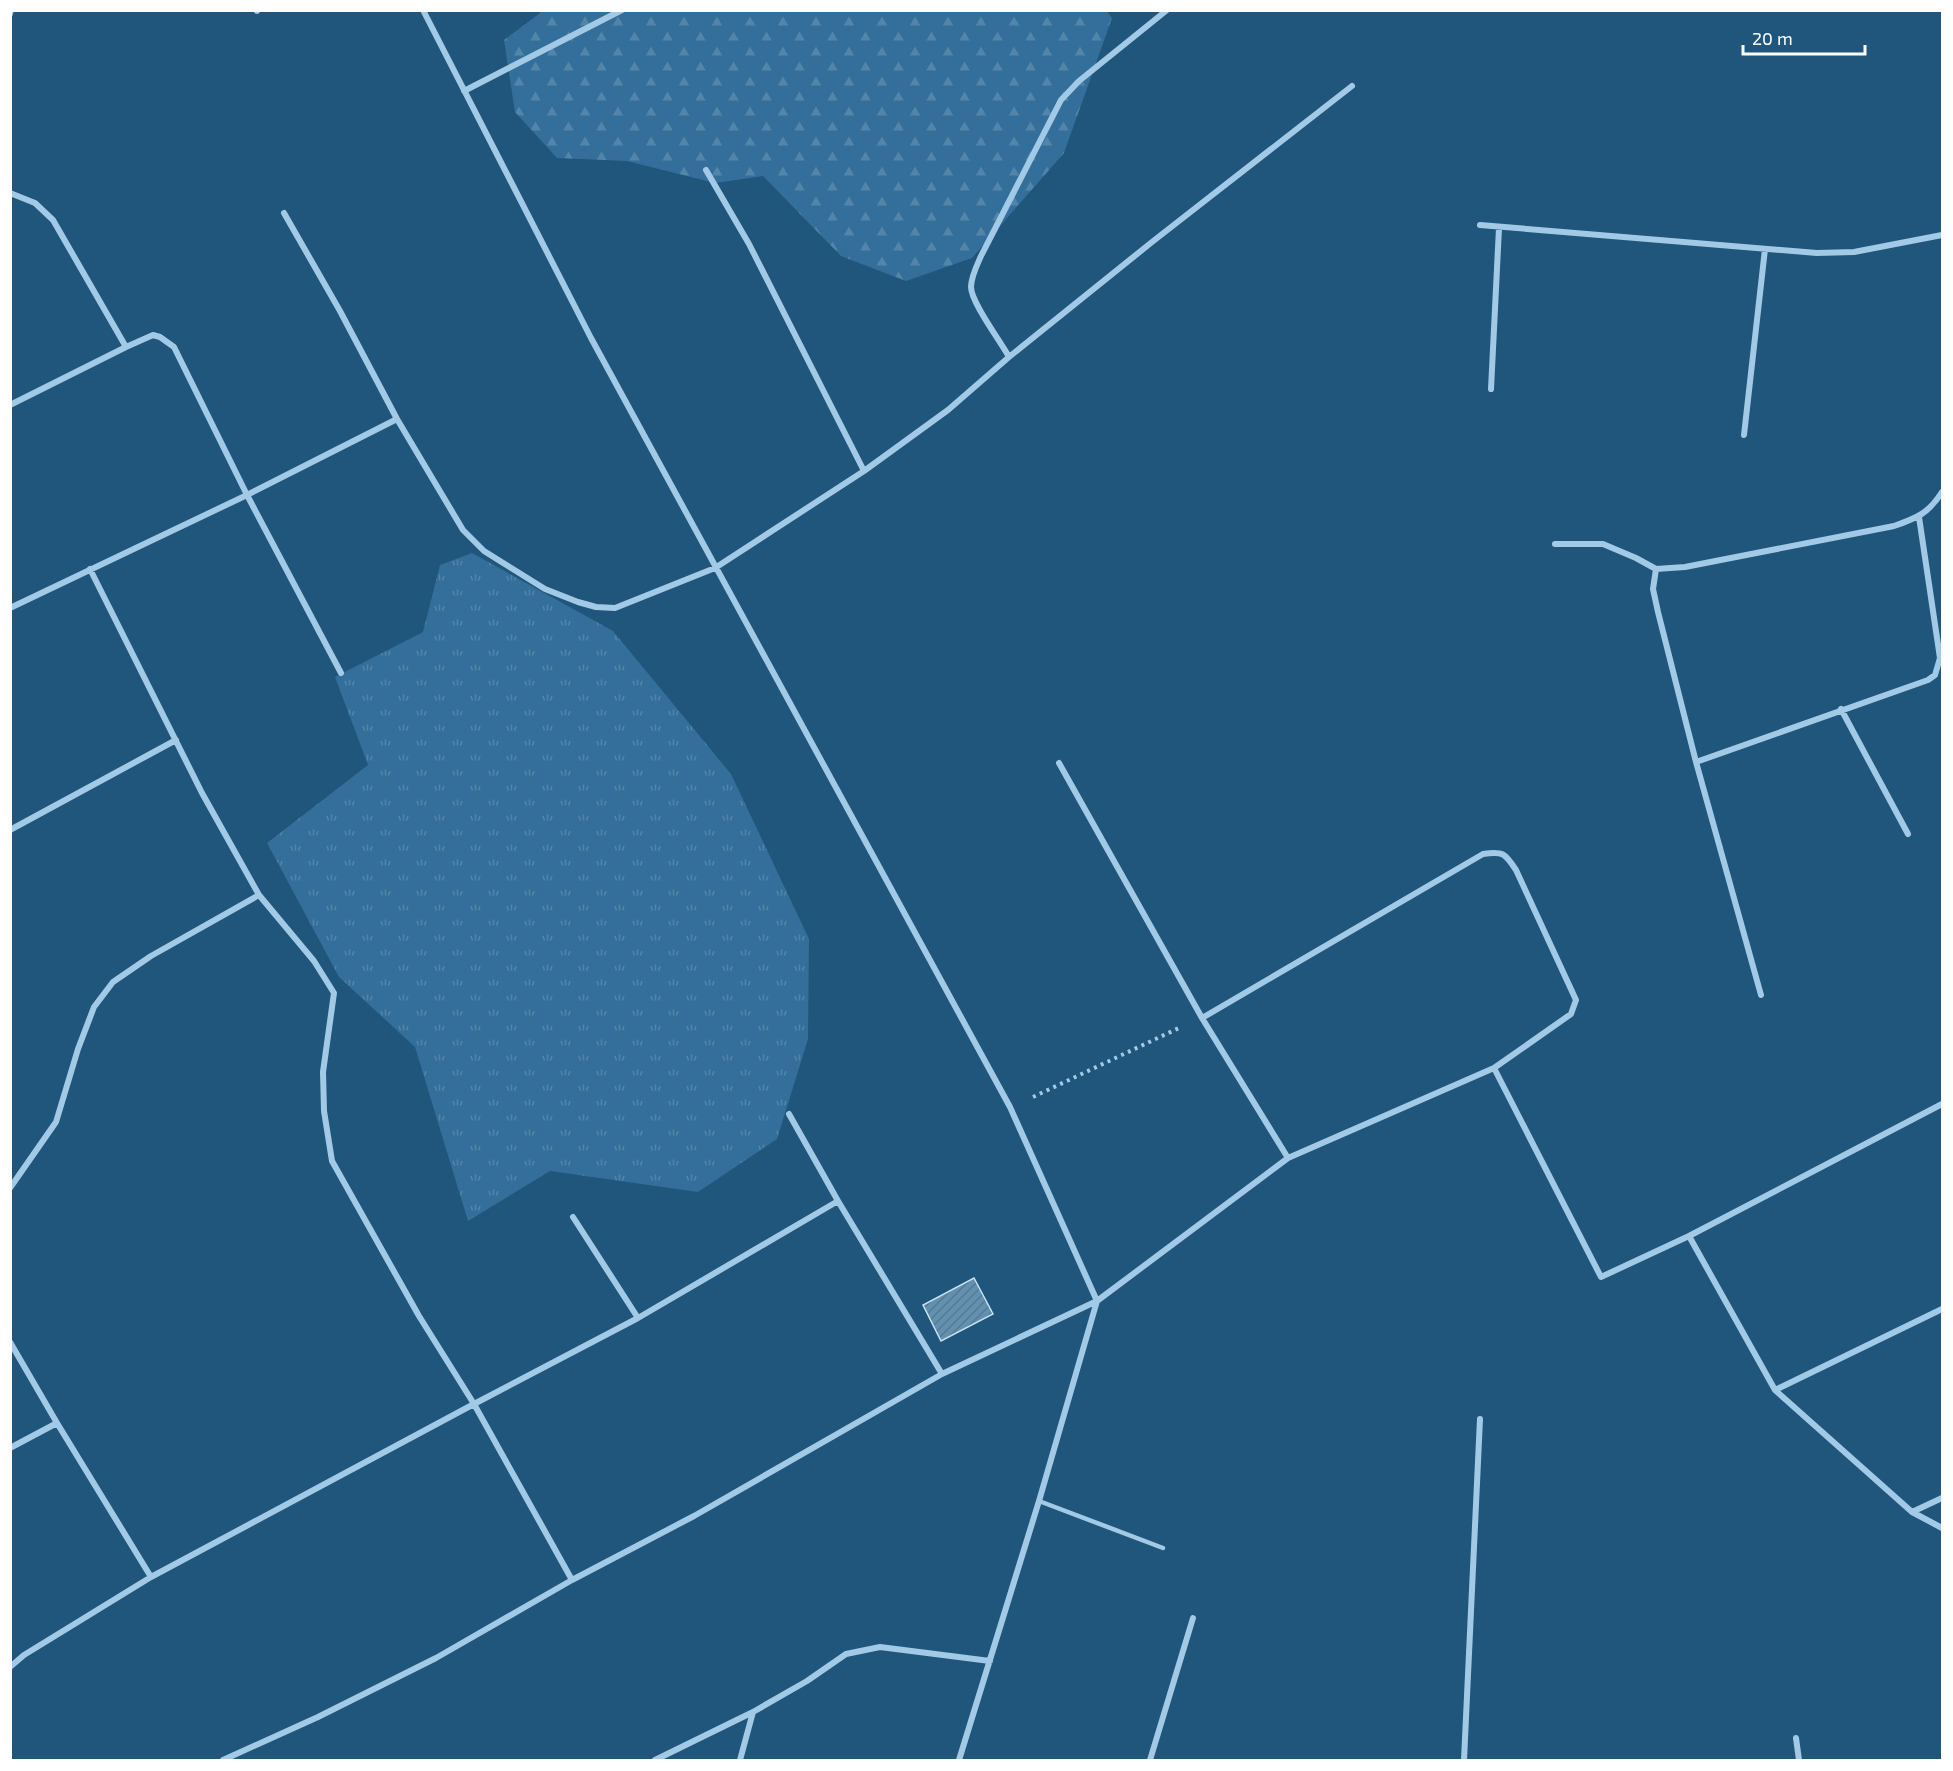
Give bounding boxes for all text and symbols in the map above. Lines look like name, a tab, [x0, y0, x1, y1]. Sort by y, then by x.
scale bar	[1743, 18, 1864, 56]
text: 20 m	[1752, 27, 1793, 49]

